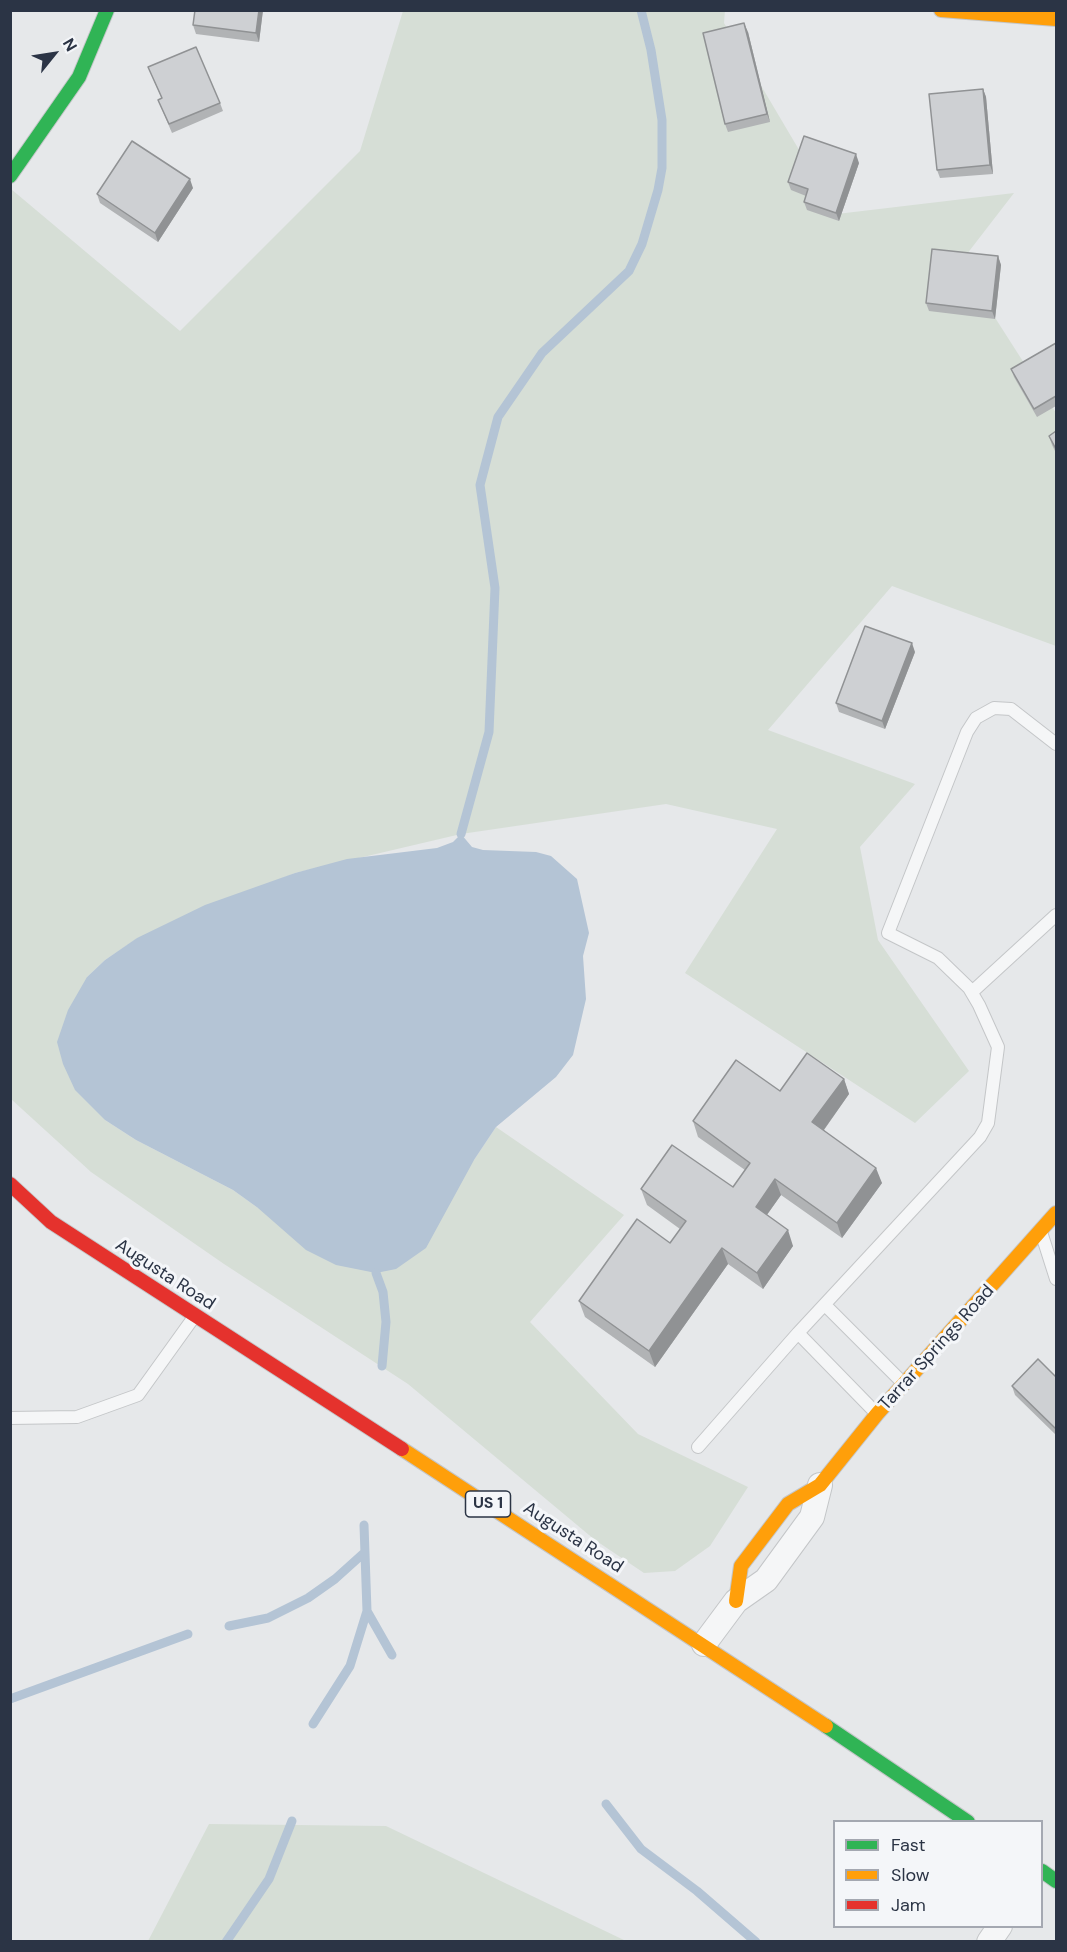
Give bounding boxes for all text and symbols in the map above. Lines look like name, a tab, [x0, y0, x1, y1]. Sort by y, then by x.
north arrow	[24, 24, 84, 84]
text: N	[58, 34, 82, 55]
street label: Augusta Road	[111, 1235, 219, 1315]
street label: Tarrar Springs Road	[875, 1281, 999, 1415]
road number: US 1	[466, 1491, 510, 1517]
street label: Augusta Road	[519, 1498, 627, 1578]
legend	[833, 1820, 1043, 1928]
text: Fast	[891, 1833, 926, 1857]
text: Slow	[891, 1863, 930, 1887]
text: Jam	[891, 1893, 926, 1917]

